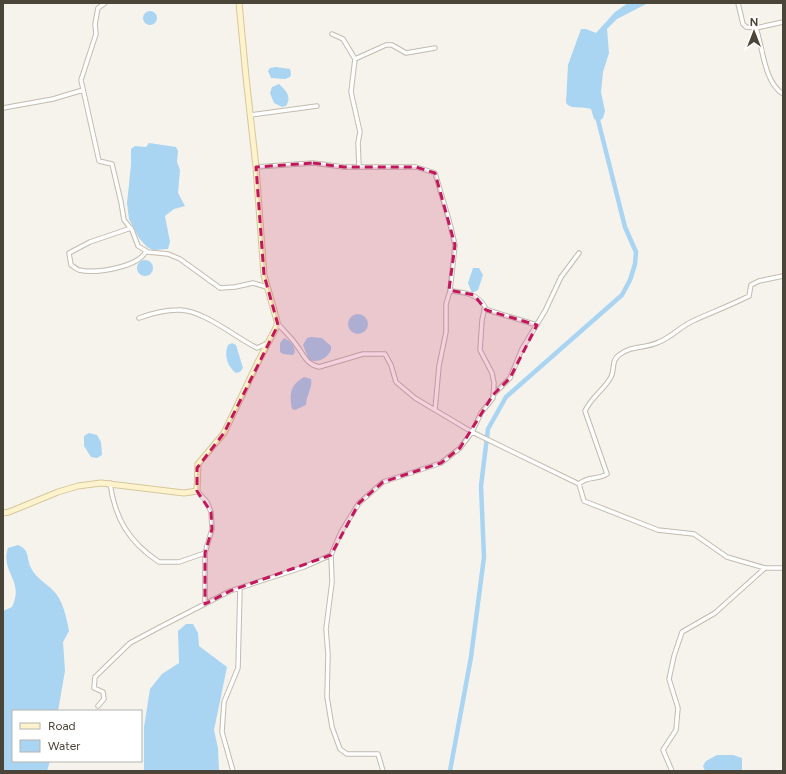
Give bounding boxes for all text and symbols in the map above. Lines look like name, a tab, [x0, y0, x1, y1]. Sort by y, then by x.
north arrow	[734, 12, 774, 52]
text: N	[750, 16, 758, 29]
legend	[12, 710, 142, 762]
text: Road	[48, 719, 76, 733]
text: Water	[48, 739, 80, 753]

